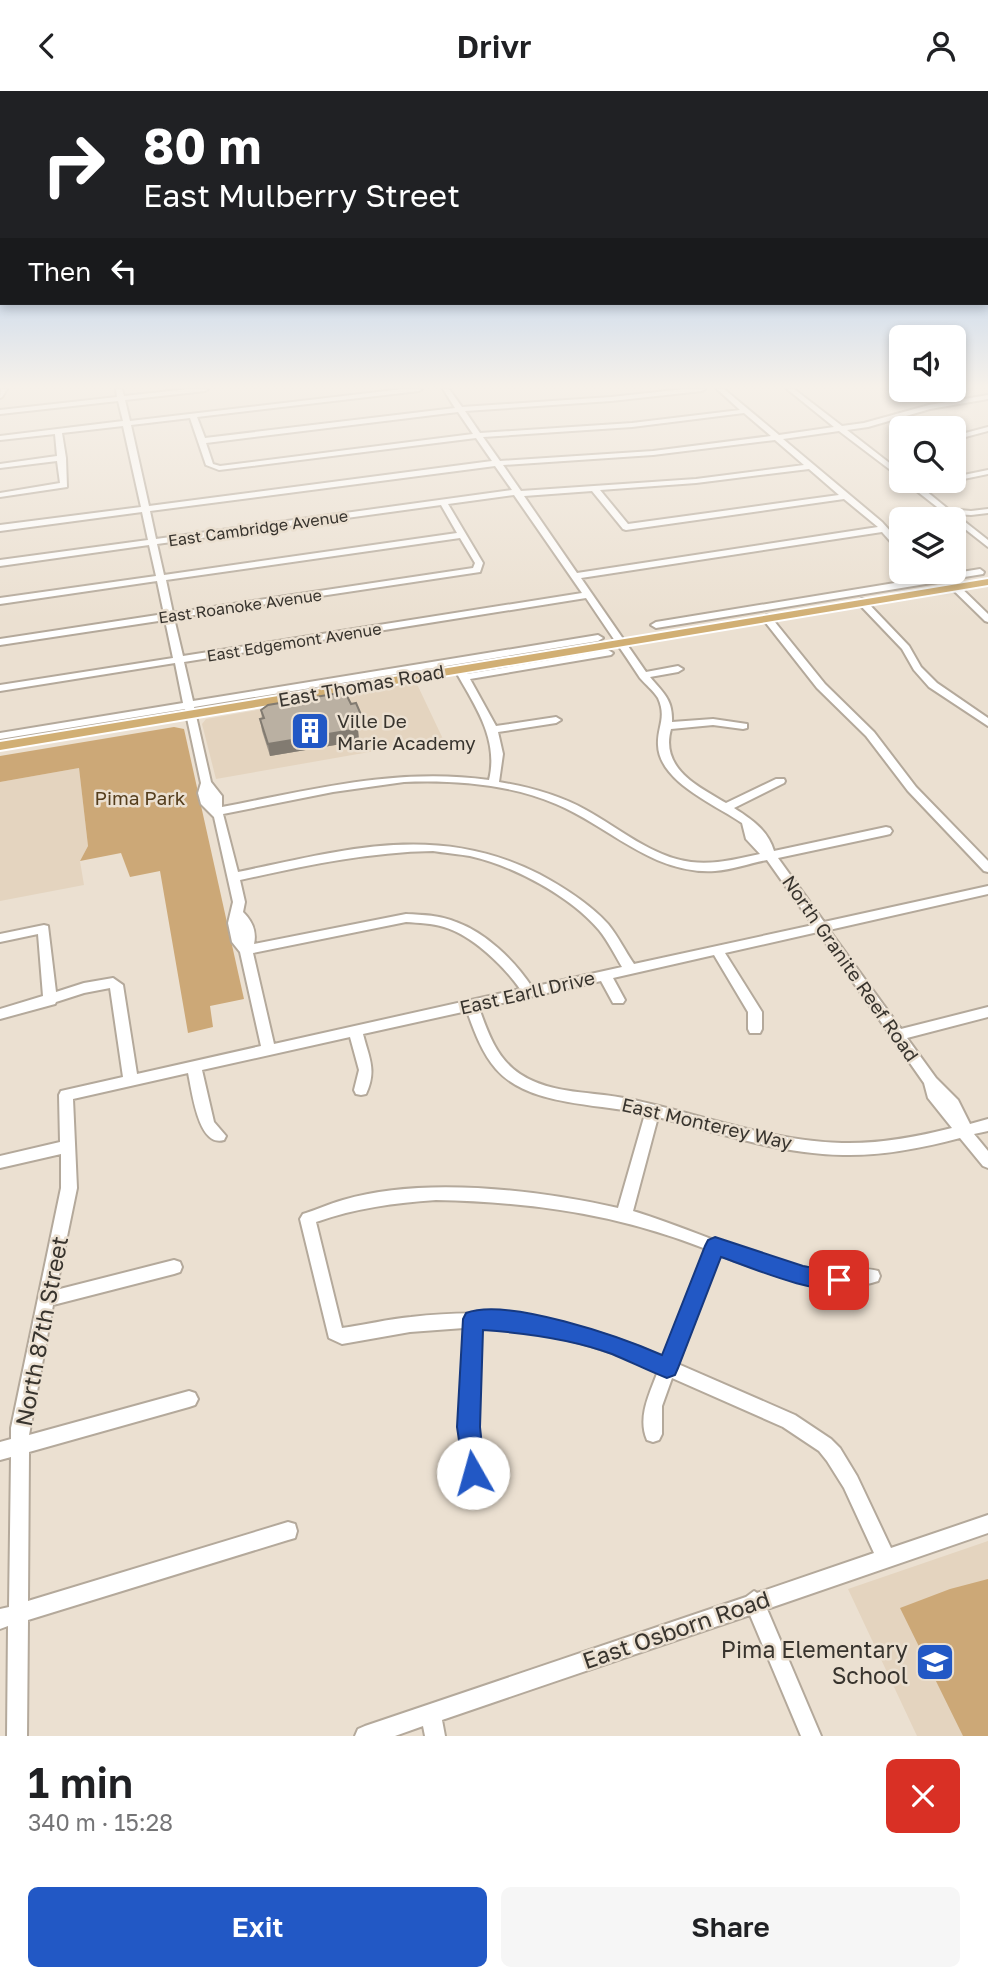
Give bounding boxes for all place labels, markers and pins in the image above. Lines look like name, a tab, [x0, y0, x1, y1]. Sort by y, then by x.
place label: Ville De Marie Academy	[337, 709, 476, 754]
building icon: Ville De Marie Academy	[289, 710, 331, 752]
pin	[809, 1250, 869, 1310]
place label: Pima Elementary School	[721, 1635, 908, 1689]
school or university icon: Pima Elementary School	[914, 1641, 956, 1683]

